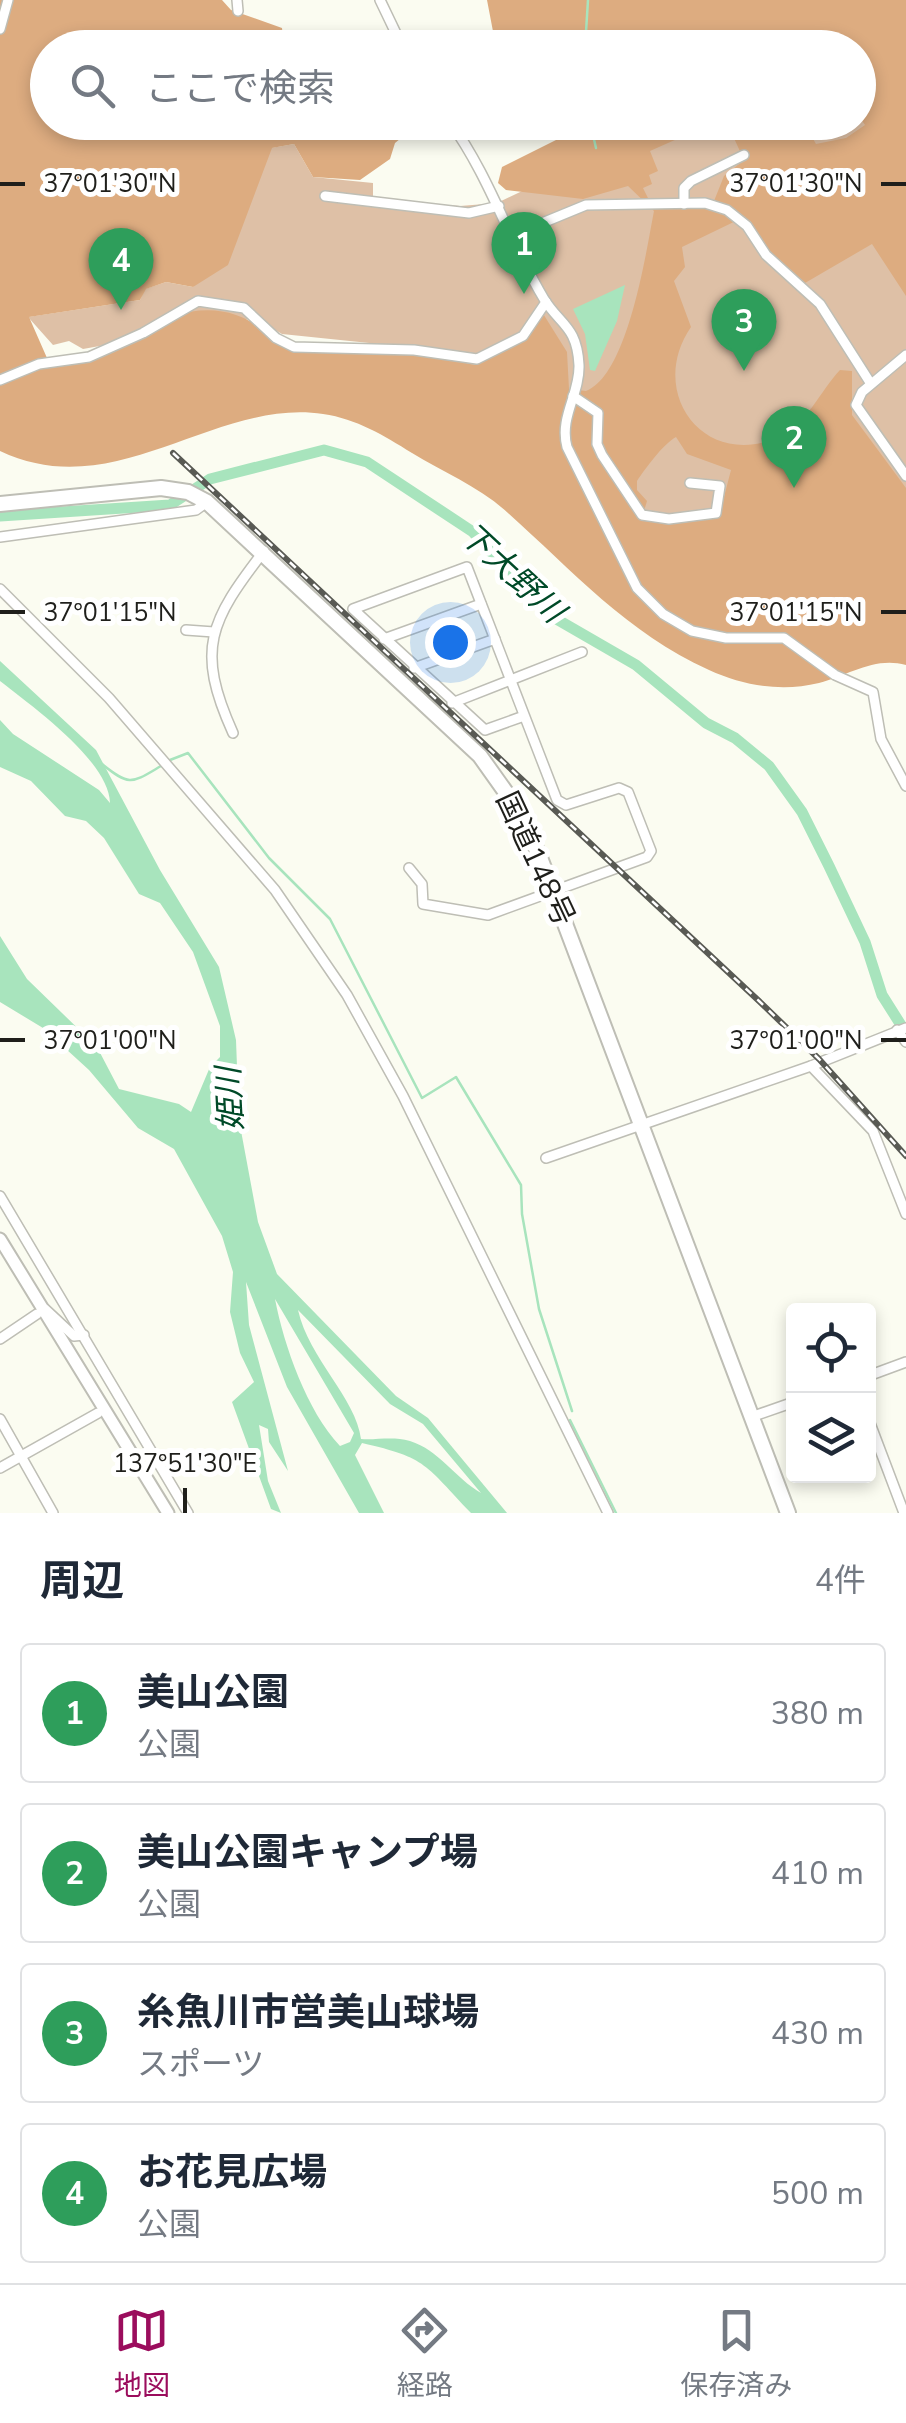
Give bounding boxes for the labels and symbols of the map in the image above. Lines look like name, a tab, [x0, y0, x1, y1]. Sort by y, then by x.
text: 37°01'30"N	[43, 167, 177, 201]
text: 37°01'30"N	[729, 167, 863, 201]
pin: 1	[492, 212, 556, 294]
pin: 4	[88, 228, 154, 310]
pin: 3	[712, 288, 776, 371]
pin: 2	[762, 406, 826, 488]
water label: 下大野川	[451, 514, 576, 634]
text: 37°01'15"N	[43, 596, 177, 630]
text: 37°01'15"N	[729, 596, 863, 630]
your location	[425, 617, 476, 668]
street label: 国道148号	[486, 785, 584, 933]
text: 37°01'00"N	[43, 1024, 177, 1058]
text: 37°01'00"N	[729, 1024, 863, 1058]
water label: 姫川	[207, 1063, 253, 1132]
text: 137°51'30"E	[113, 1447, 257, 1481]

